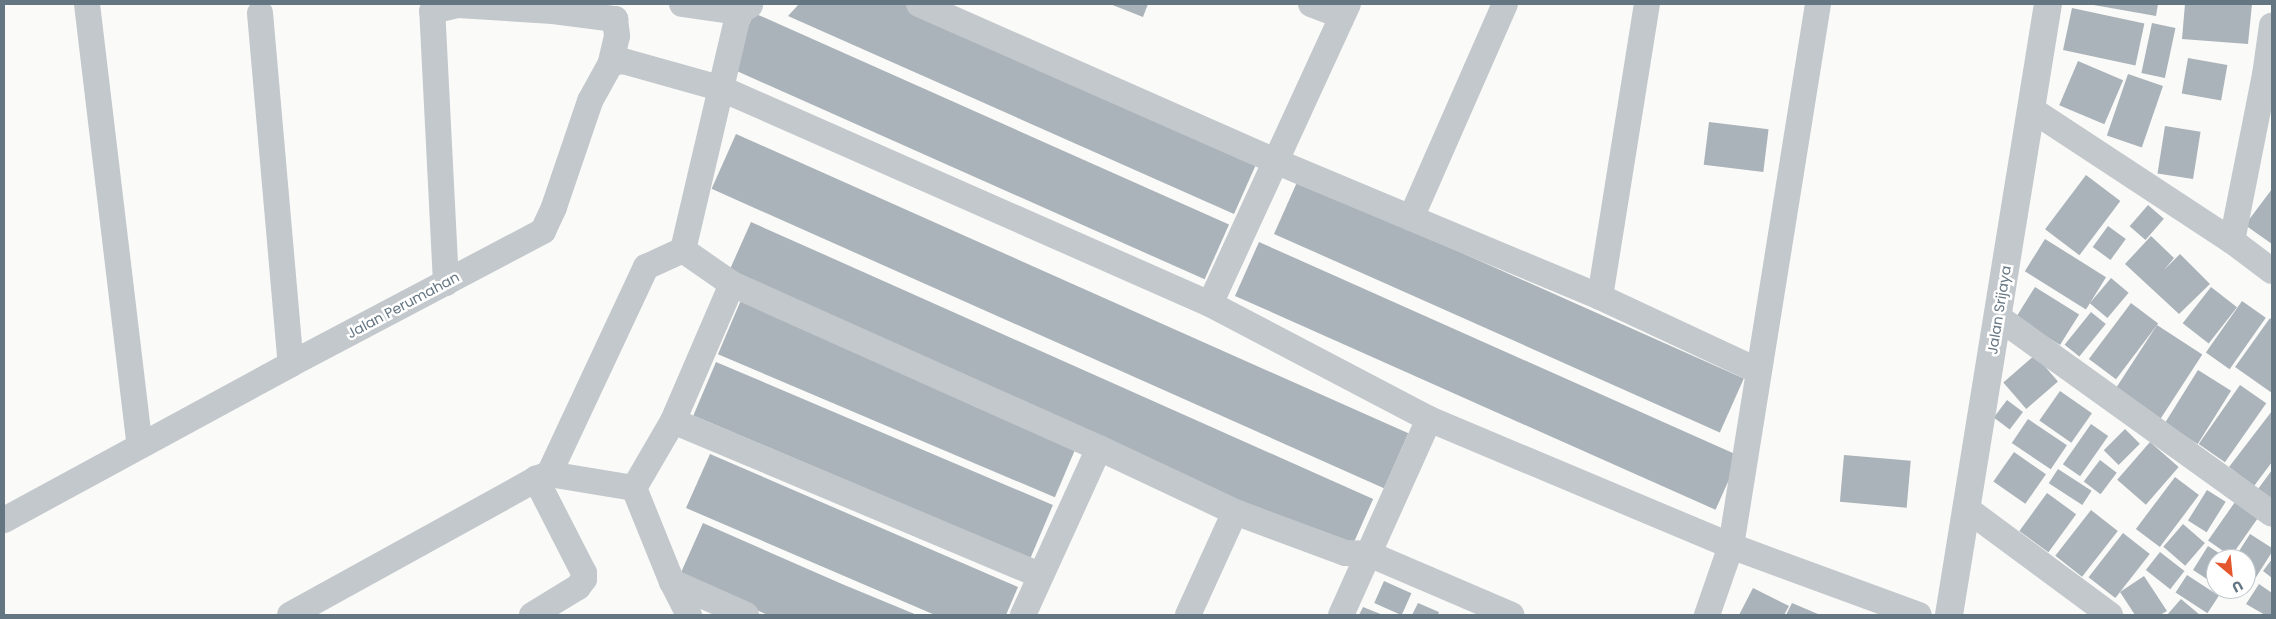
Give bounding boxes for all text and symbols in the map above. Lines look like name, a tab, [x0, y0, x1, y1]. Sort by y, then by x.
street label: Jalan Srijaya	[1984, 264, 2014, 356]
street label: Jalan Perumahan	[344, 268, 462, 342]
north arrow	[2206, 549, 2256, 599]
text: U	[2229, 575, 2247, 598]

